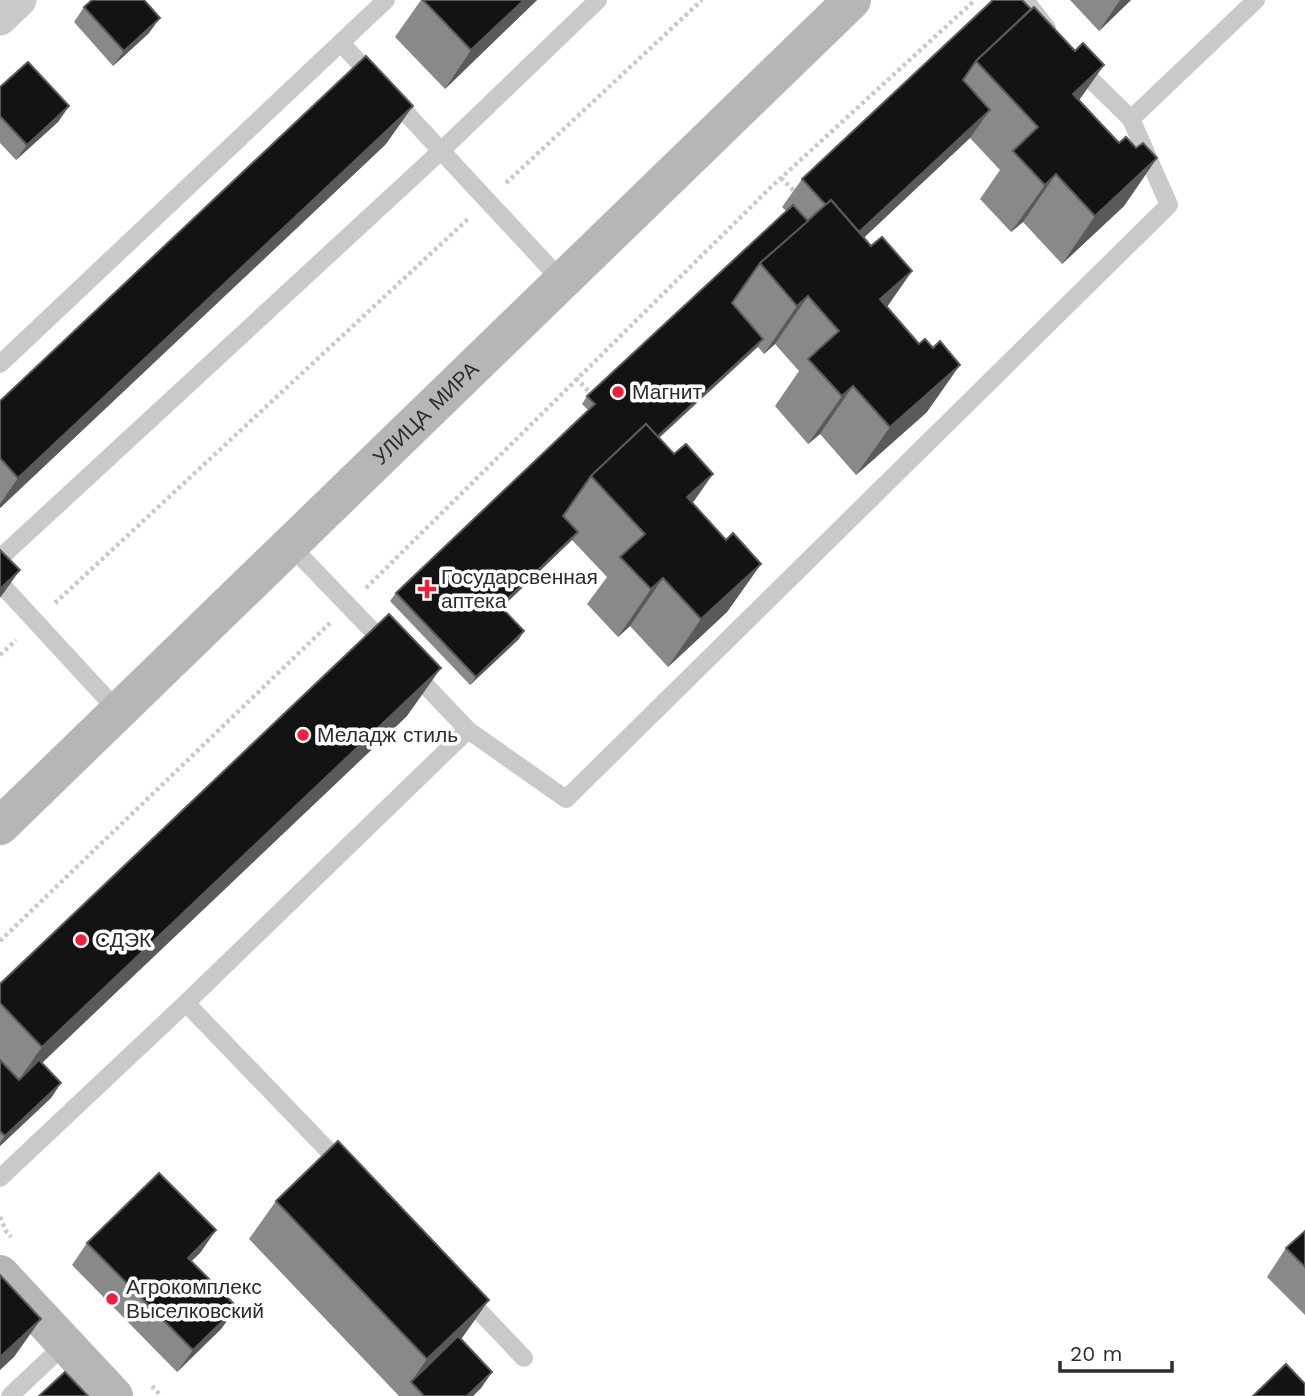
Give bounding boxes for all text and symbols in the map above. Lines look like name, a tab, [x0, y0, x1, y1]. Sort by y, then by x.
street label: УЛИЦА МИРА	[367, 356, 483, 470]
place label: Магнит	[632, 379, 702, 404]
marker: Магнит	[610, 384, 626, 400]
place label: Государсвенная аптека	[441, 564, 598, 613]
marker: Государсвенная аптека	[419, 581, 435, 597]
place label: Меладж стиль	[317, 722, 458, 747]
marker: Меладж стиль	[295, 727, 311, 743]
place label: СДЭК	[95, 927, 152, 952]
marker: СДЭК	[73, 932, 89, 948]
place label: Агрокомплекс Выселковский	[126, 1274, 264, 1323]
marker: Агрокомплекс Выселковский	[104, 1291, 120, 1307]
scale bar	[1060, 1330, 1172, 1374]
text: 20 m	[1070, 1341, 1122, 1366]

